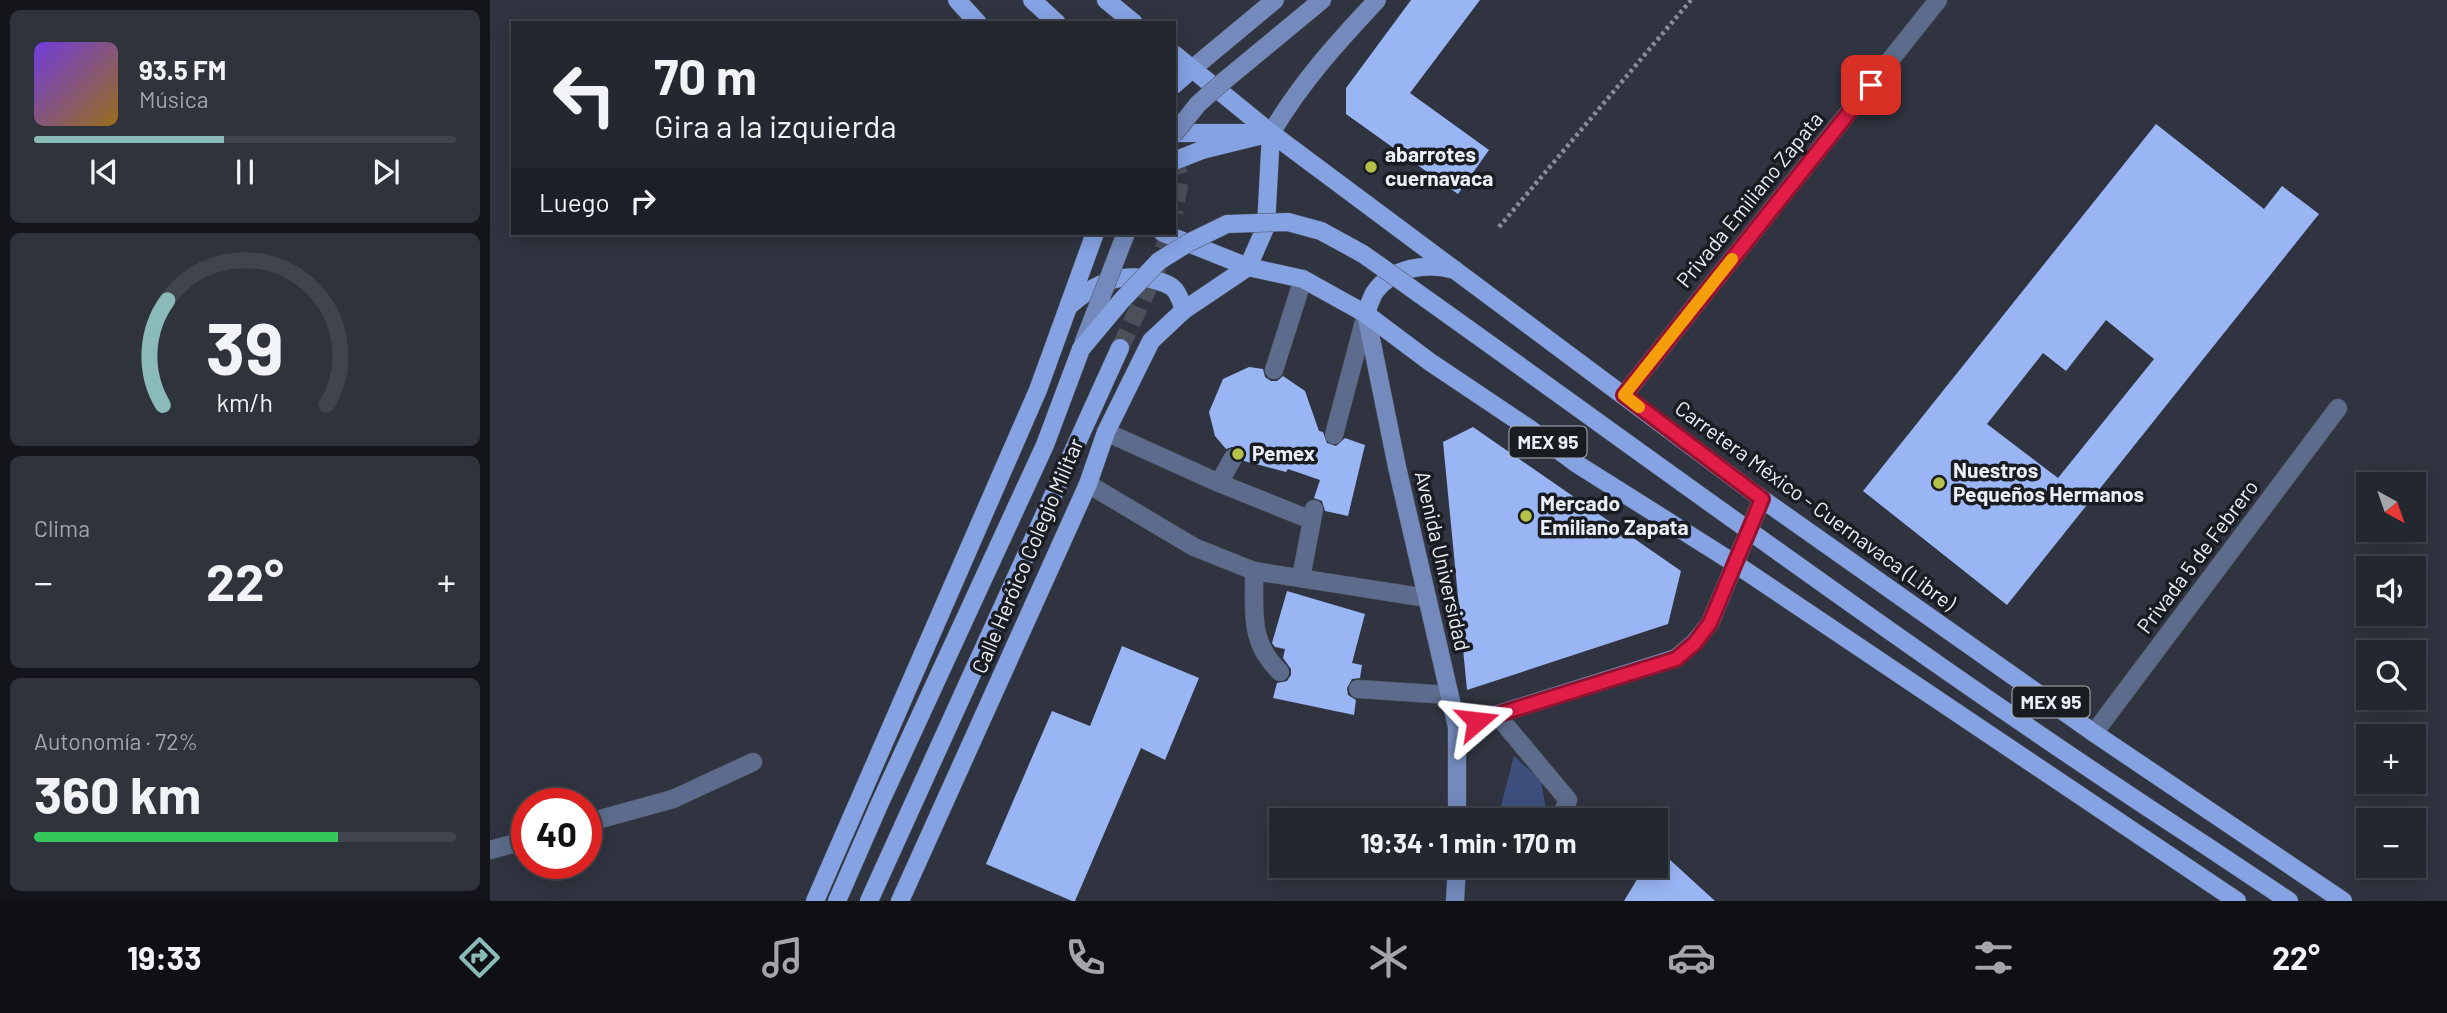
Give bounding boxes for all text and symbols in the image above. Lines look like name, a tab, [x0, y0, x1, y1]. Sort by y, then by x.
text: 70 m	[654, 46, 757, 105]
icon: left	[539, 49, 630, 140]
text: 93.5 FM	[139, 54, 226, 85]
pin	[1841, 55, 1901, 115]
icon: arrive	[1852, 66, 1890, 104]
text: Música	[139, 85, 208, 113]
text: Gira a la izquierda	[654, 106, 897, 144]
street label: Privada Emiliano Zapata	[1670, 106, 1827, 292]
place label: abarrotes cuernavaca	[1385, 141, 1493, 190]
icon: previous	[85, 153, 123, 191]
icon: pause	[226, 153, 264, 191]
icon: next	[367, 153, 405, 191]
marker: abarrotes cuernavaca	[1363, 159, 1379, 175]
icon: right	[624, 182, 662, 220]
text: Luego	[539, 186, 610, 217]
text: 39	[206, 303, 284, 391]
text: km/h	[217, 387, 273, 417]
street label: Carretera México - Cuernavaca (Libre)	[1671, 395, 1961, 615]
road number: MEX 95	[1510, 426, 1586, 458]
street label: Calle Heróico Colegio Militar	[966, 434, 1088, 677]
place label: Pemex	[1252, 440, 1315, 465]
marker: Pemex	[1230, 446, 1246, 462]
place label: Nuestros Pequeños Hermanos	[1953, 457, 2144, 506]
street label: Avenida Universidad	[1411, 468, 1476, 653]
north arrow	[2356, 472, 2426, 542]
map controls	[2356, 472, 2426, 878]
street label: Privada 5 de Febrero	[2131, 474, 2263, 638]
marker: Nuestros Pequeños Hermanos	[1931, 475, 1947, 491]
place label: Mercado Emiliano Zapata	[1540, 490, 1689, 539]
marker: Mercado Emiliano Zapata	[1518, 508, 1534, 524]
text: Clima	[34, 514, 90, 542]
text: 22°	[206, 549, 284, 611]
button: sound	[2356, 556, 2426, 626]
text: −	[34, 558, 53, 604]
text: +	[437, 558, 456, 604]
button: search	[2356, 640, 2426, 710]
position arrow	[1440, 684, 1514, 758]
road number: MEX 95	[2012, 687, 2090, 718]
button: +	[2356, 724, 2426, 794]
text: Autonomía · 72%	[34, 727, 198, 755]
text: 360 km	[34, 762, 201, 824]
speed limit sign: 40	[511, 788, 602, 879]
button: −	[2356, 808, 2426, 878]
text: 19:34 · 1 min · 170 m	[1360, 827, 1577, 858]
icon: directions	[455, 933, 504, 982]
icon: music	[758, 933, 807, 982]
icon: phone	[1061, 933, 1110, 982]
icon: climate	[1364, 933, 1413, 982]
icon: car	[1667, 933, 1716, 982]
icon: filters	[1969, 933, 2018, 982]
text: 19:33	[127, 938, 201, 976]
text: 22°	[2272, 938, 2320, 976]

